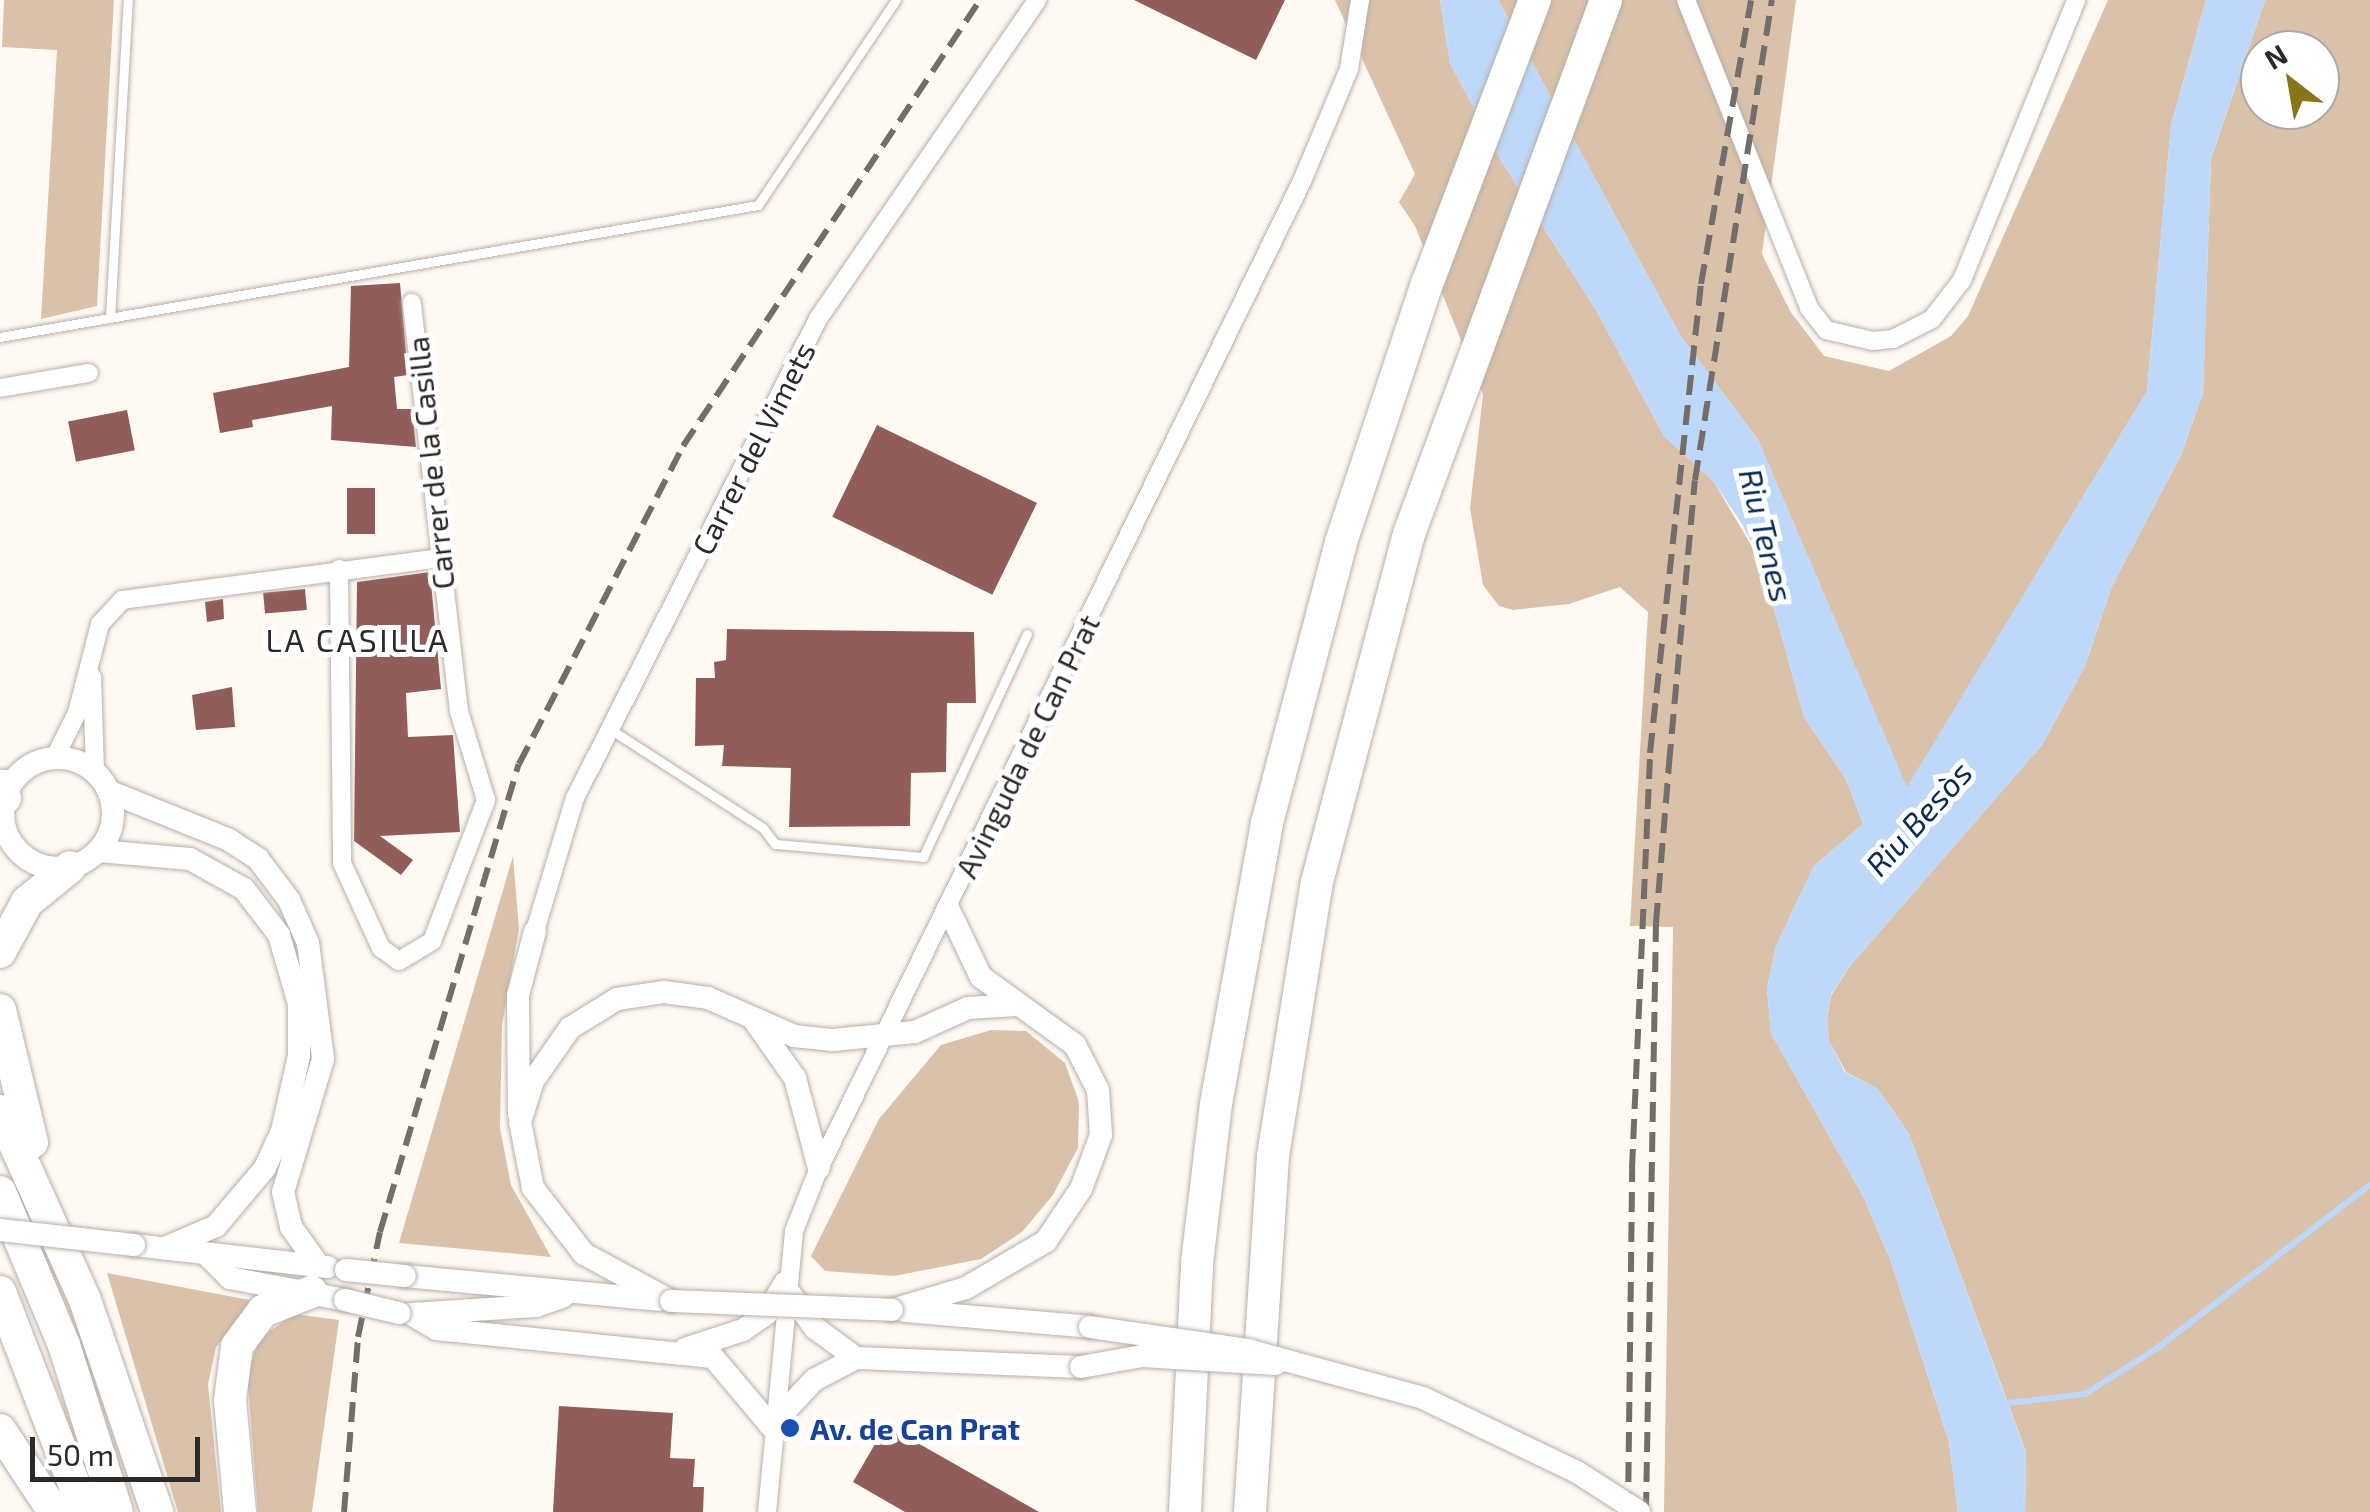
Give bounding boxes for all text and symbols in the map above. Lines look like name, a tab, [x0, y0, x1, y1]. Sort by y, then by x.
north arrow	[2240, 30, 2340, 130]
text: N	[2258, 36, 2293, 76]
street label: Carrer de la Casilla	[399, 334, 461, 592]
street label: Carrer del Vimets	[683, 335, 823, 561]
water label: Riu Tenes	[1732, 464, 1802, 606]
street label: Avinguda de Can Prat	[948, 609, 1106, 883]
district label: LA CASILLA	[265, 620, 451, 658]
water label: Riu Besòs	[1857, 753, 1979, 883]
place label: Av. de Can Prat	[810, 1410, 1020, 1446]
scale bar	[35, 1417, 205, 1479]
marker: Av. de Can Prat	[779, 1417, 801, 1439]
text: 50 m	[47, 1436, 114, 1472]

